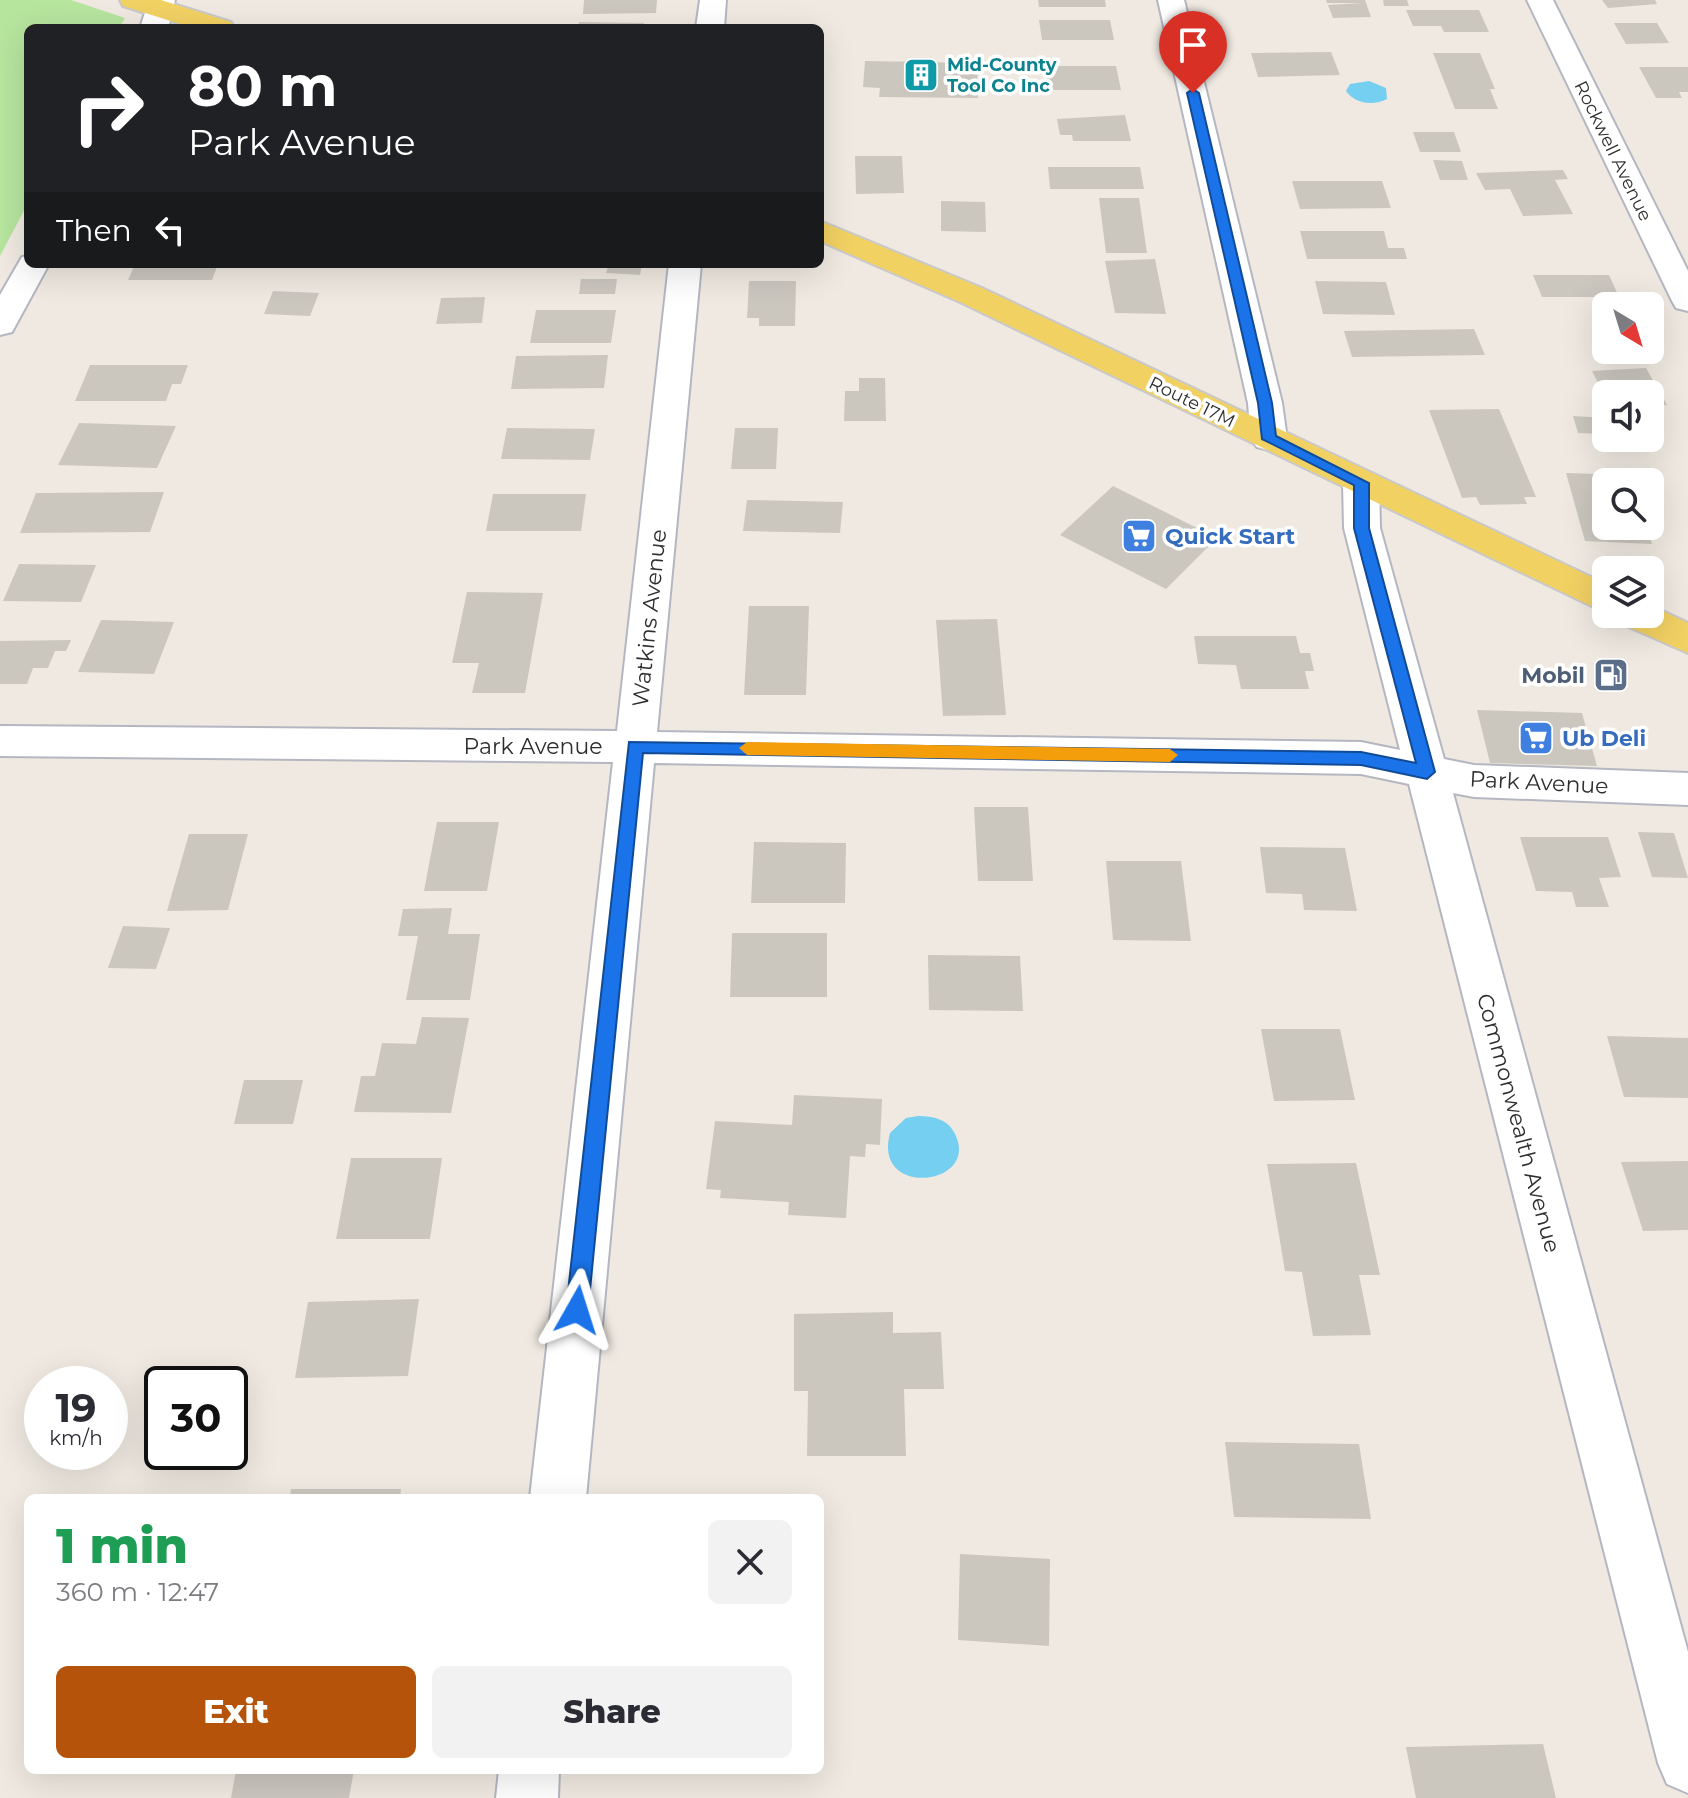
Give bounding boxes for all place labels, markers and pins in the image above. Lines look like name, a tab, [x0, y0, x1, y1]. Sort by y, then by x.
pin	[1159, 11, 1227, 93]
place label: Mid-County Tool Co Inc	[947, 54, 1057, 97]
building icon: Mid-County Tool Co Inc	[902, 56, 940, 94]
supermarket icon: Quick Start	[1120, 517, 1158, 555]
place label: Quick Start	[1165, 523, 1295, 550]
fuel station icon: Mobil	[1592, 656, 1630, 694]
place label: Mobil	[1521, 662, 1585, 689]
supermarket icon: Ub Deli	[1517, 719, 1555, 757]
place label: Ub Deli	[1562, 725, 1646, 752]

